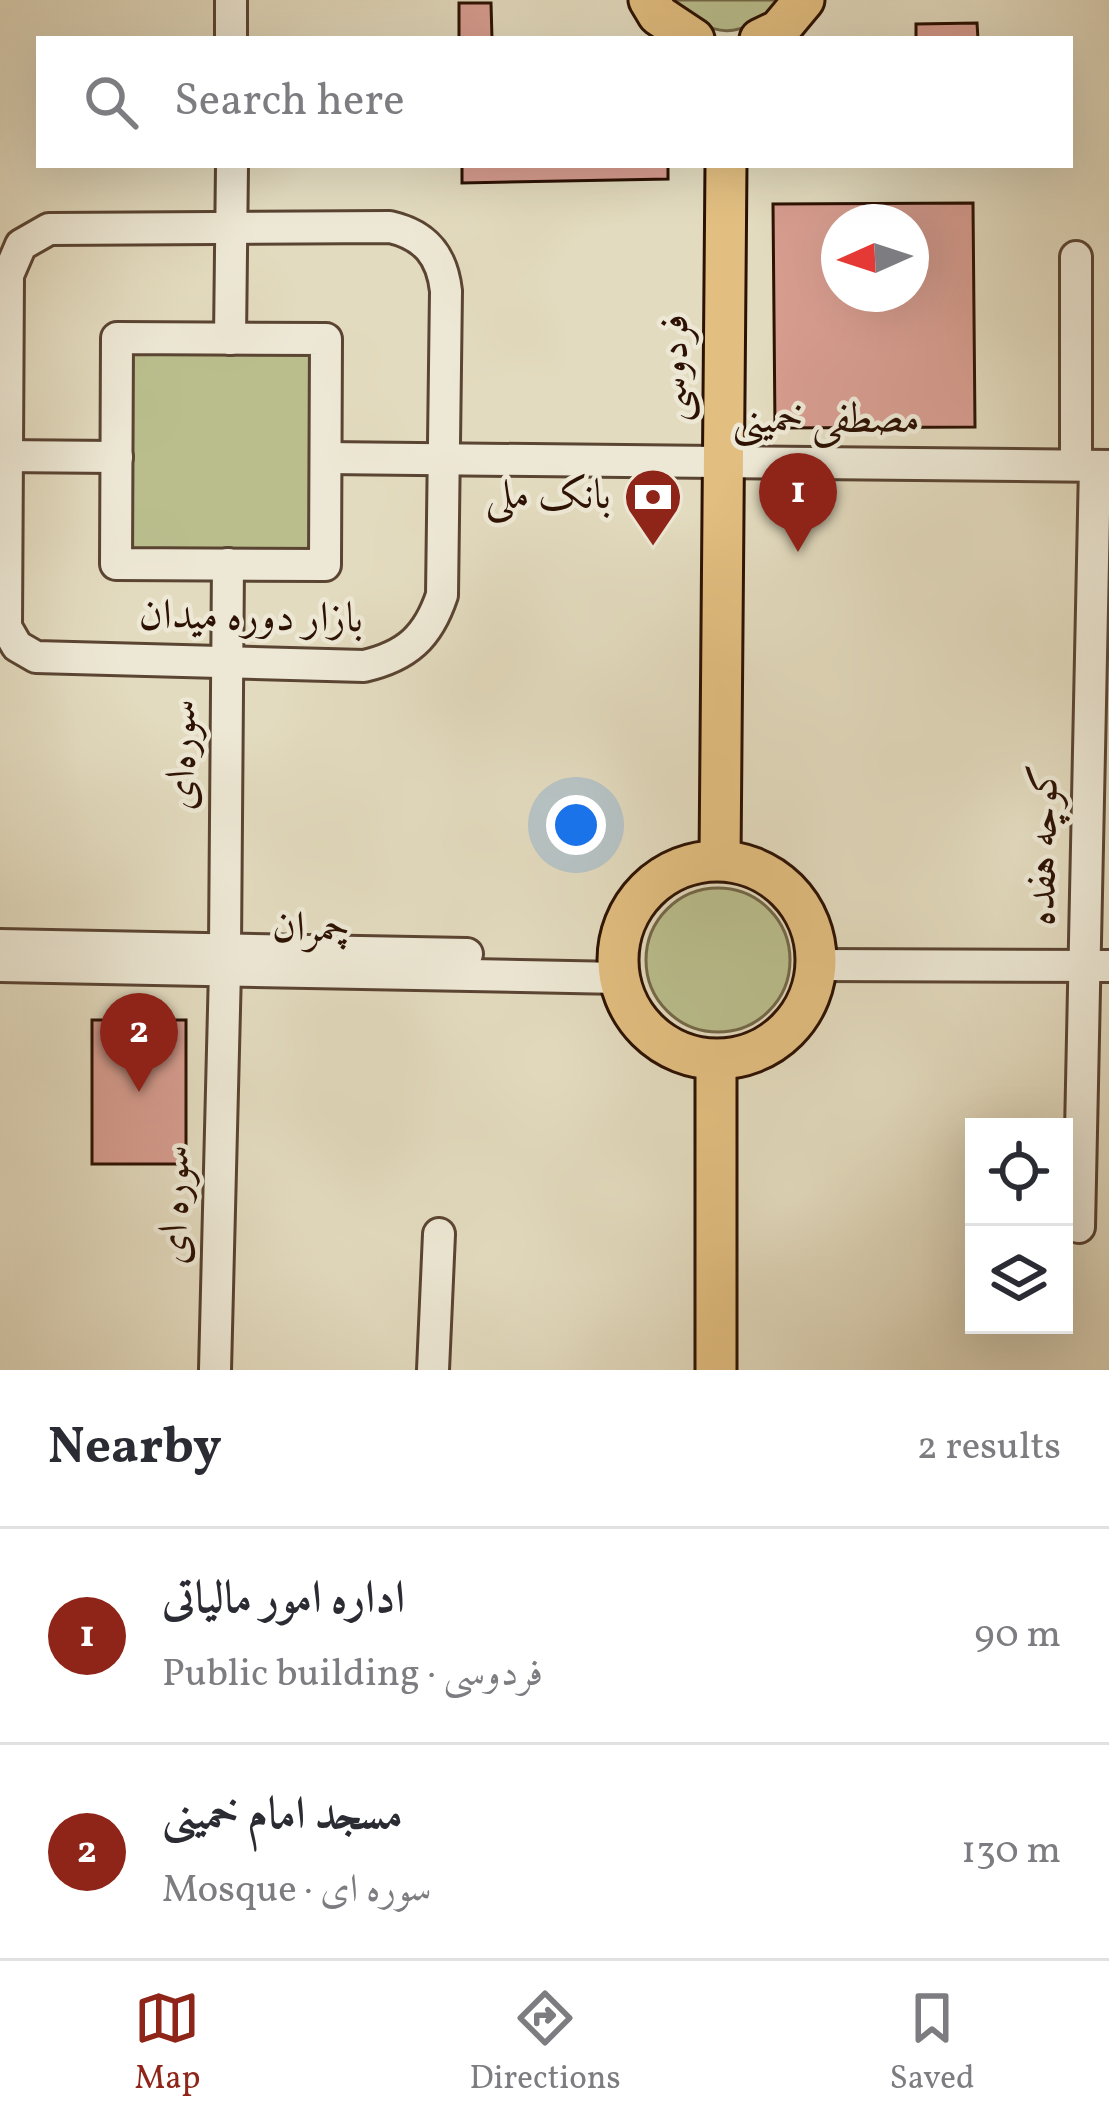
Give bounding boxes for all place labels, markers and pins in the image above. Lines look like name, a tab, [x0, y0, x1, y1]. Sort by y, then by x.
pin: 1	[759, 453, 837, 552]
bank icon: بانک ملی	[622, 466, 684, 548]
place label: بانک ملی	[485, 468, 611, 527]
pin: 2	[100, 993, 178, 1092]

